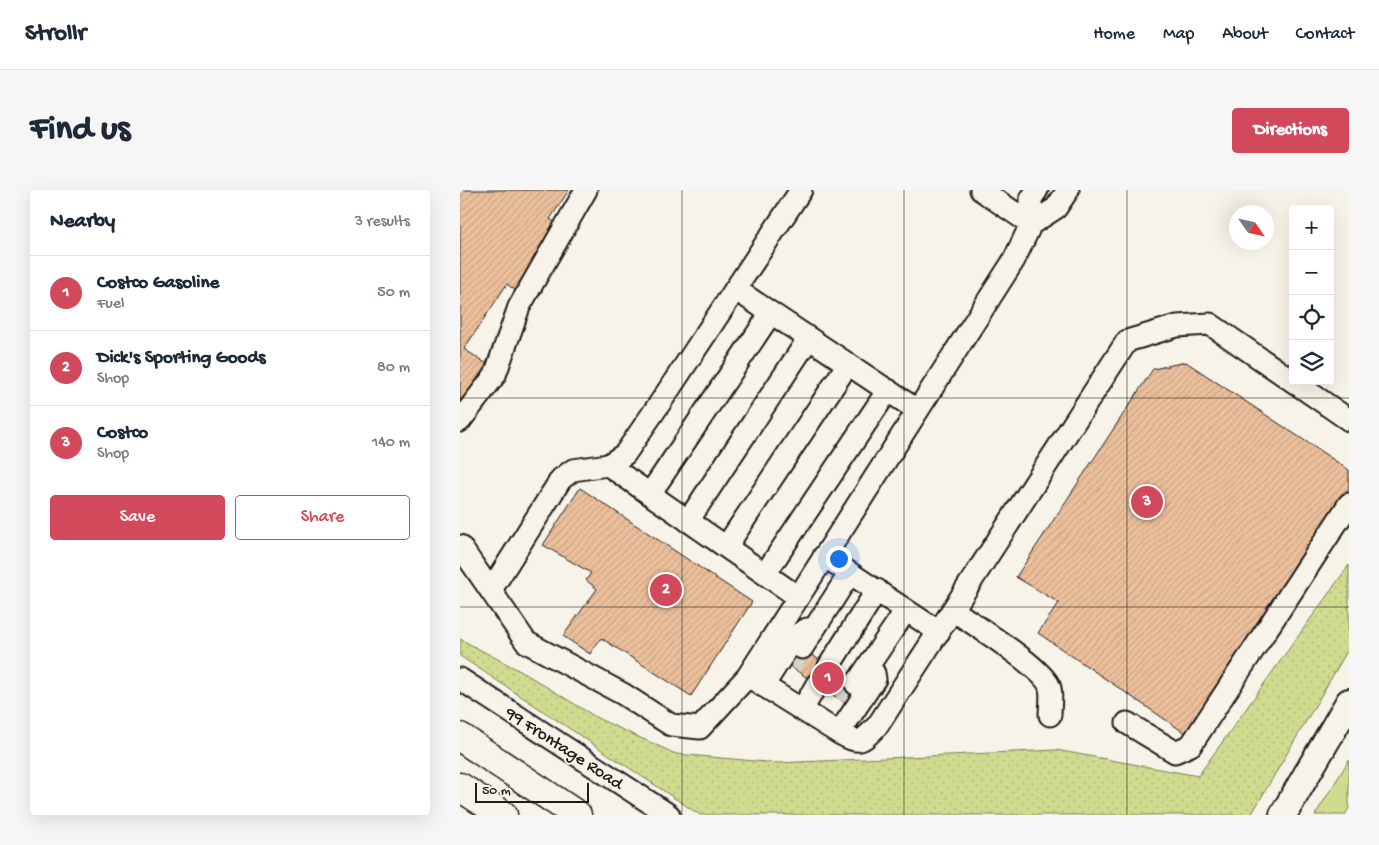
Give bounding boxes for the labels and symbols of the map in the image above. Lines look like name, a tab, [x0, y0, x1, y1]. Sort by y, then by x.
north arrow	[1229, 205, 1274, 250]
pin: 3	[1131, 483, 1163, 521]
your location	[826, 546, 852, 572]
pin: 2	[650, 571, 682, 609]
pin: 1	[812, 659, 844, 697]
street label: 99 Frontage Road	[500, 703, 628, 796]
scale bar	[475, 780, 589, 803]

